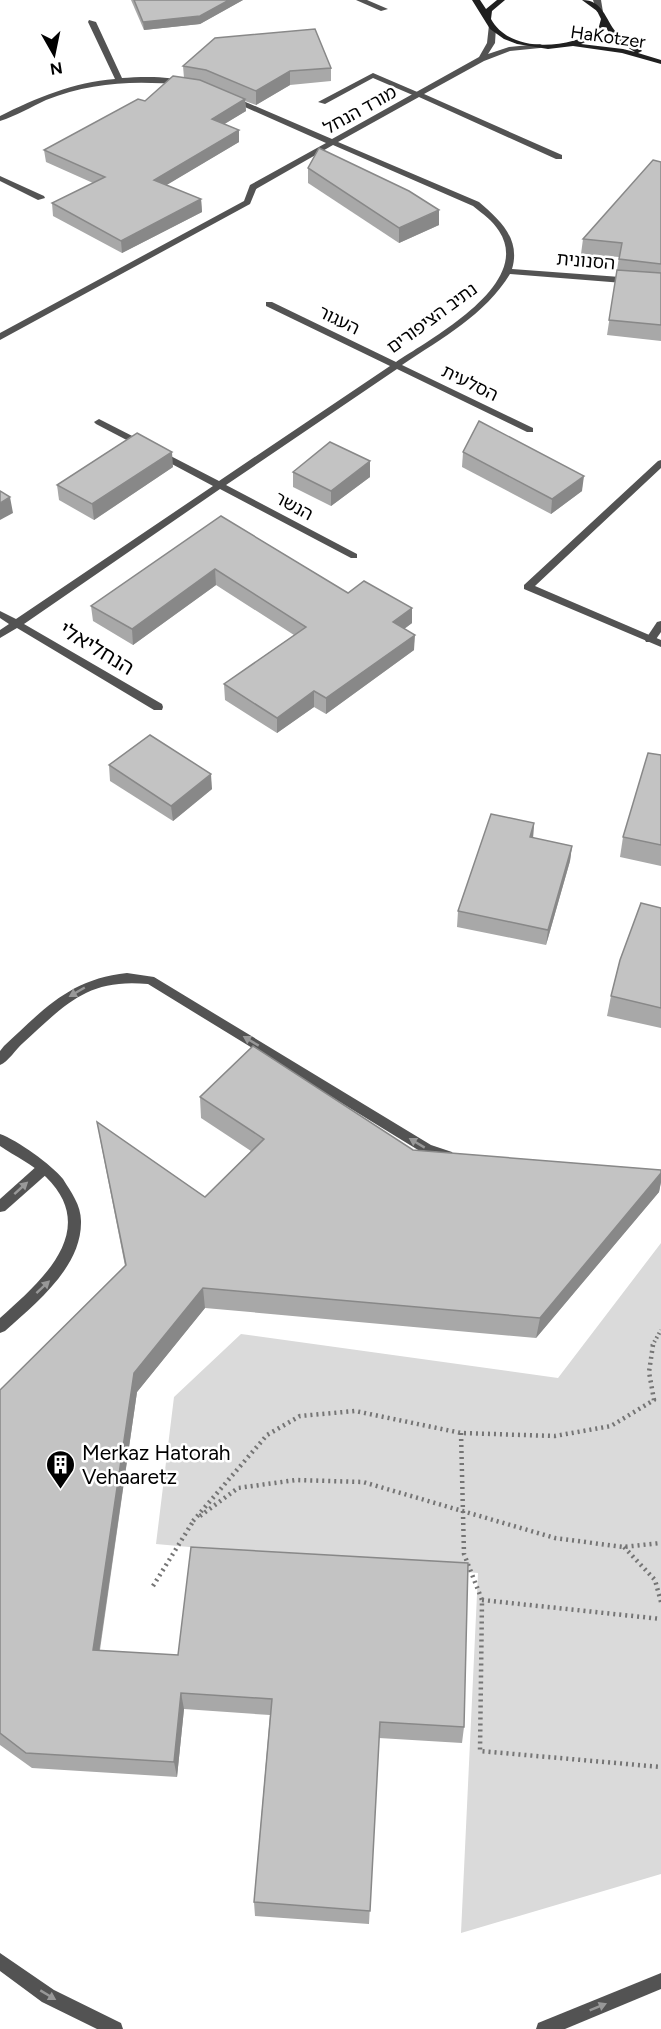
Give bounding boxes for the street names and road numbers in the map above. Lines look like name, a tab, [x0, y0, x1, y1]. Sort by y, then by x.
street label: HaKotzer	[569, 21, 647, 53]
street label: מורד הנחל	[320, 81, 400, 139]
street label: הסנונית	[556, 247, 616, 275]
street label: נתיב הציפורים	[383, 278, 481, 358]
street label: העגור	[315, 301, 363, 339]
street label: הסלעית	[438, 360, 502, 406]
street label: הנשר	[271, 487, 317, 525]
street label: הנחליאלי	[55, 616, 139, 680]

